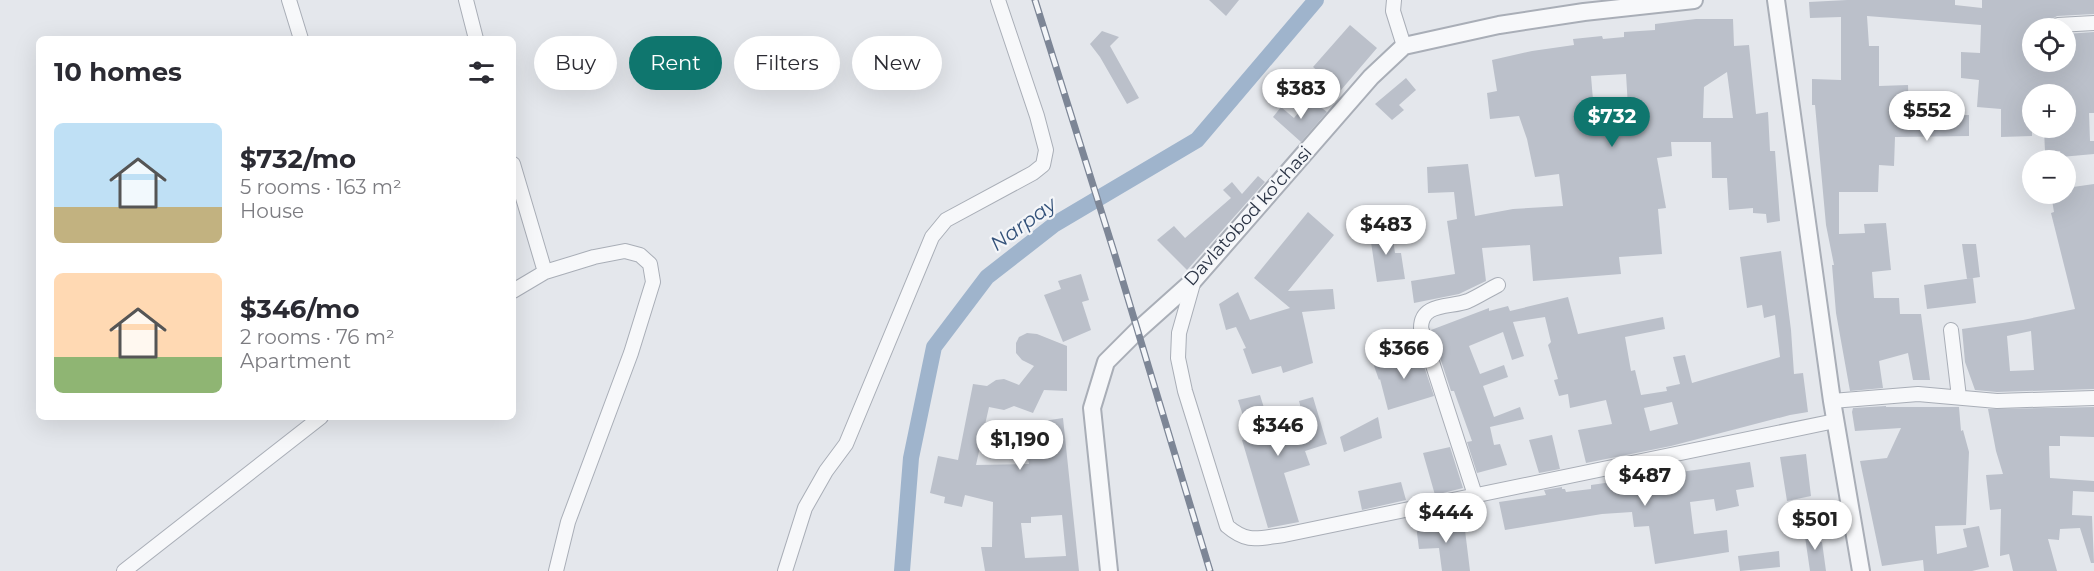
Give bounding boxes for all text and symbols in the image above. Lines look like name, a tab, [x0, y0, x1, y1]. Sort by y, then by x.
map controls	[2022, 18, 2076, 204]
button: locate	[2022, 18, 2076, 72]
chip: Buy	[534, 36, 617, 90]
chip: Rent	[629, 36, 722, 90]
chip: Filters	[734, 36, 840, 90]
chip: New	[852, 36, 942, 90]
text: 10 homes	[54, 56, 182, 88]
icon: filters	[465, 56, 498, 89]
pin: $383	[1265, 69, 1337, 120]
text: $383	[1276, 76, 1326, 100]
button: +	[2022, 84, 2076, 138]
pin: $552	[1891, 91, 1963, 142]
pin: $732	[1576, 97, 1648, 148]
text: $552	[1903, 98, 1951, 122]
text: $732	[1588, 104, 1636, 128]
street label: Davlatobod ko'chasi	[1179, 142, 1317, 290]
text: $732/mo	[240, 143, 356, 175]
icon: home	[102, 147, 174, 219]
button: −	[2022, 150, 2076, 204]
text: 5 rooms · 163 m²	[240, 175, 402, 199]
water label: Narpay	[985, 191, 1062, 256]
text: House	[240, 199, 304, 223]
pin: $483	[1350, 205, 1422, 256]
text: $483	[1360, 212, 1412, 236]
text: $346/mo	[240, 293, 360, 325]
icon: home	[102, 297, 174, 369]
text: 2 rooms · 76 m²	[240, 325, 395, 349]
pin: $366	[1368, 329, 1440, 380]
text: $366	[1379, 336, 1429, 360]
text: Apartment	[240, 349, 351, 373]
pin: $346	[1242, 406, 1314, 457]
text: $346	[1252, 413, 1304, 437]
pin: $1,190	[971, 420, 1069, 471]
text: $1,190	[990, 427, 1050, 451]
pin: $487	[1609, 456, 1681, 507]
text: $487	[1619, 463, 1671, 487]
pin: $444	[1410, 493, 1482, 544]
text: $444	[1419, 500, 1473, 524]
pin: $501	[1779, 500, 1851, 551]
text: $501	[1792, 507, 1838, 531]

